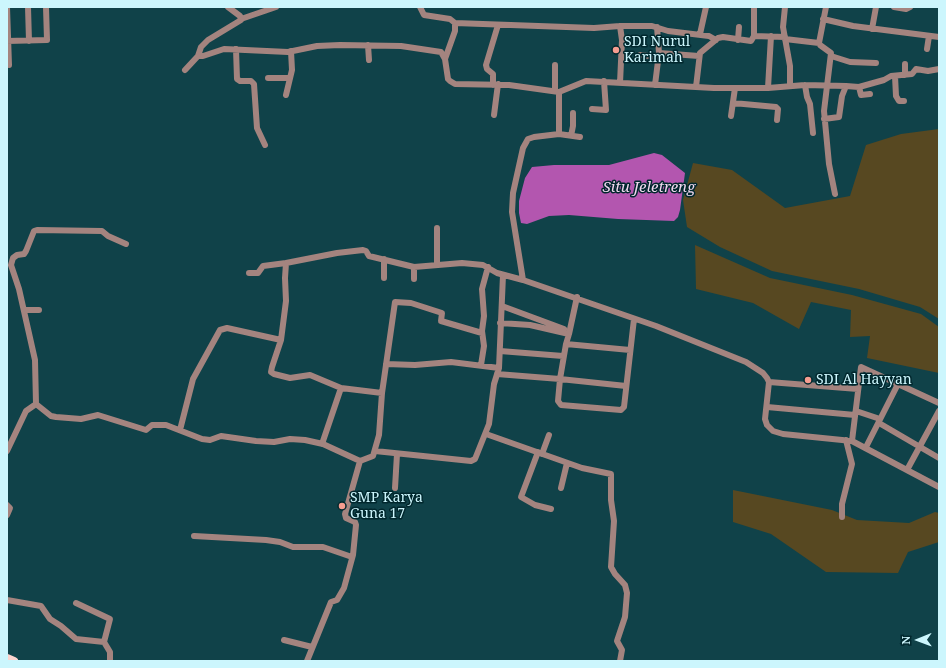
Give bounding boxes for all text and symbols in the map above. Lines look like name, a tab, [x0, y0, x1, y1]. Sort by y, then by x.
place label: SDI Nurul Karimah	[624, 34, 690, 66]
marker: SDI Nurul Karimah	[611, 45, 621, 55]
water label: Situ Jeletreng	[603, 179, 695, 197]
place label: SDI Al Hayyan	[816, 372, 912, 388]
marker: SDI Al Hayyan	[803, 375, 813, 385]
place label: SMP Karya Guna 17	[350, 490, 423, 522]
marker: SMP Karya Guna 17	[337, 501, 347, 511]
north arrow	[898, 620, 938, 660]
text: N	[898, 636, 913, 645]

